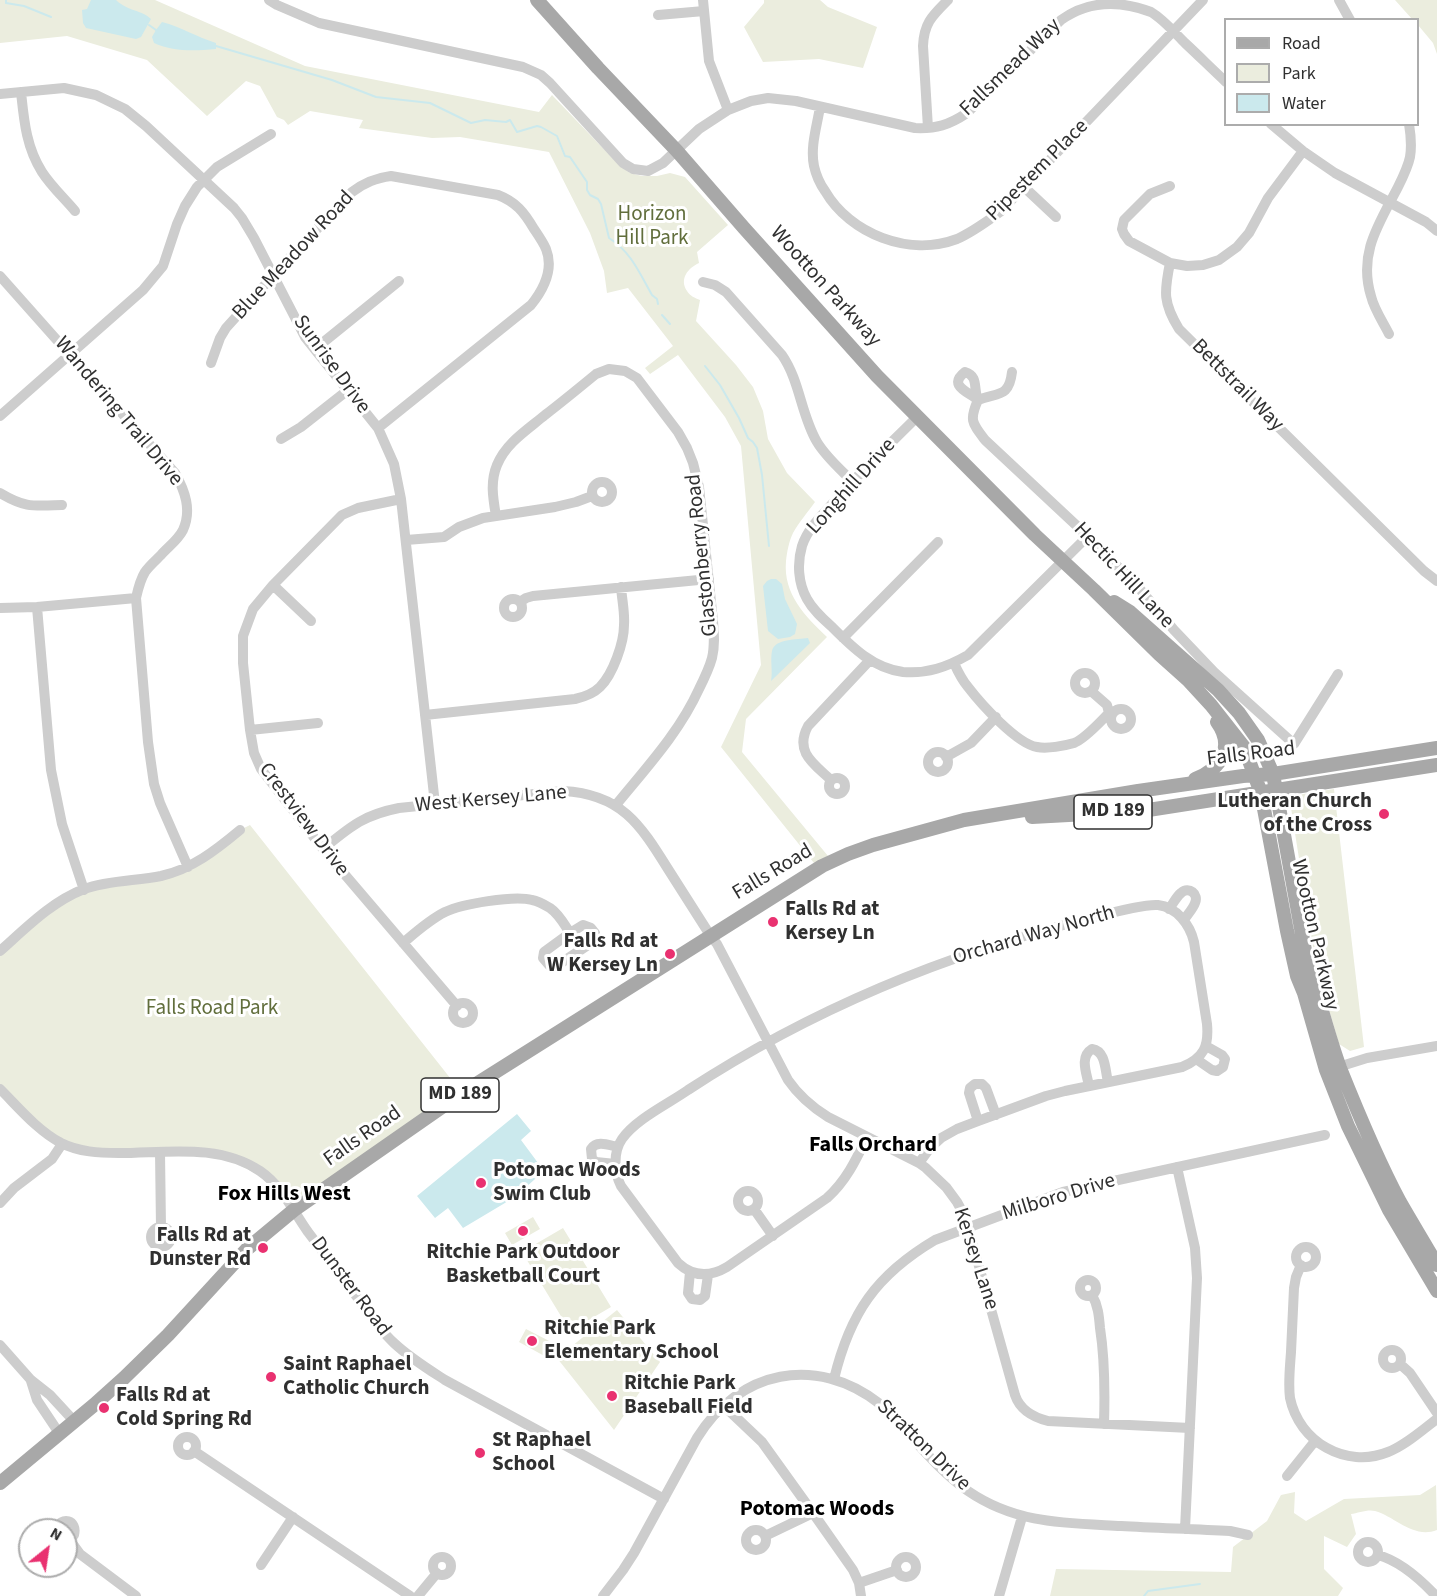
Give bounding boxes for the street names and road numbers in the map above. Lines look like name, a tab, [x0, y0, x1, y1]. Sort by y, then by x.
street label: Fallsmead Way	[955, 14, 1067, 122]
street label: Pipestem Place	[982, 115, 1094, 227]
street label: Blue Meadow Road	[228, 186, 360, 326]
street label: Wootton Parkway	[764, 221, 886, 353]
street label: Sunrise Drive	[287, 311, 375, 419]
street label: Wandering Trail Drive	[48, 332, 188, 492]
street label: Bettstrail Way	[1186, 335, 1288, 437]
street label: Longhill Drive	[802, 434, 902, 540]
street label: Glastonberry Road	[682, 473, 724, 637]
street label: Hectic Hill Lane	[1067, 518, 1179, 634]
street label: Falls Road	[1205, 737, 1297, 773]
street label: Crestview Drive	[252, 758, 354, 882]
street label: West Kersey Lane	[414, 781, 568, 819]
road number: MD 189	[1074, 795, 1152, 829]
street label: Falls Road	[728, 839, 818, 907]
street label: Wootton Parkway	[1284, 857, 1344, 1013]
street label: Orchard Way North	[950, 901, 1118, 971]
road number: MD 189	[421, 1078, 499, 1112]
street label: Falls Road	[319, 1101, 407, 1173]
street label: Milboro Drive	[999, 1169, 1119, 1227]
street label: Kersey Lane	[947, 1205, 1003, 1313]
street label: Dunster Road	[304, 1232, 396, 1342]
street label: Stratton Drive	[871, 1395, 975, 1497]

